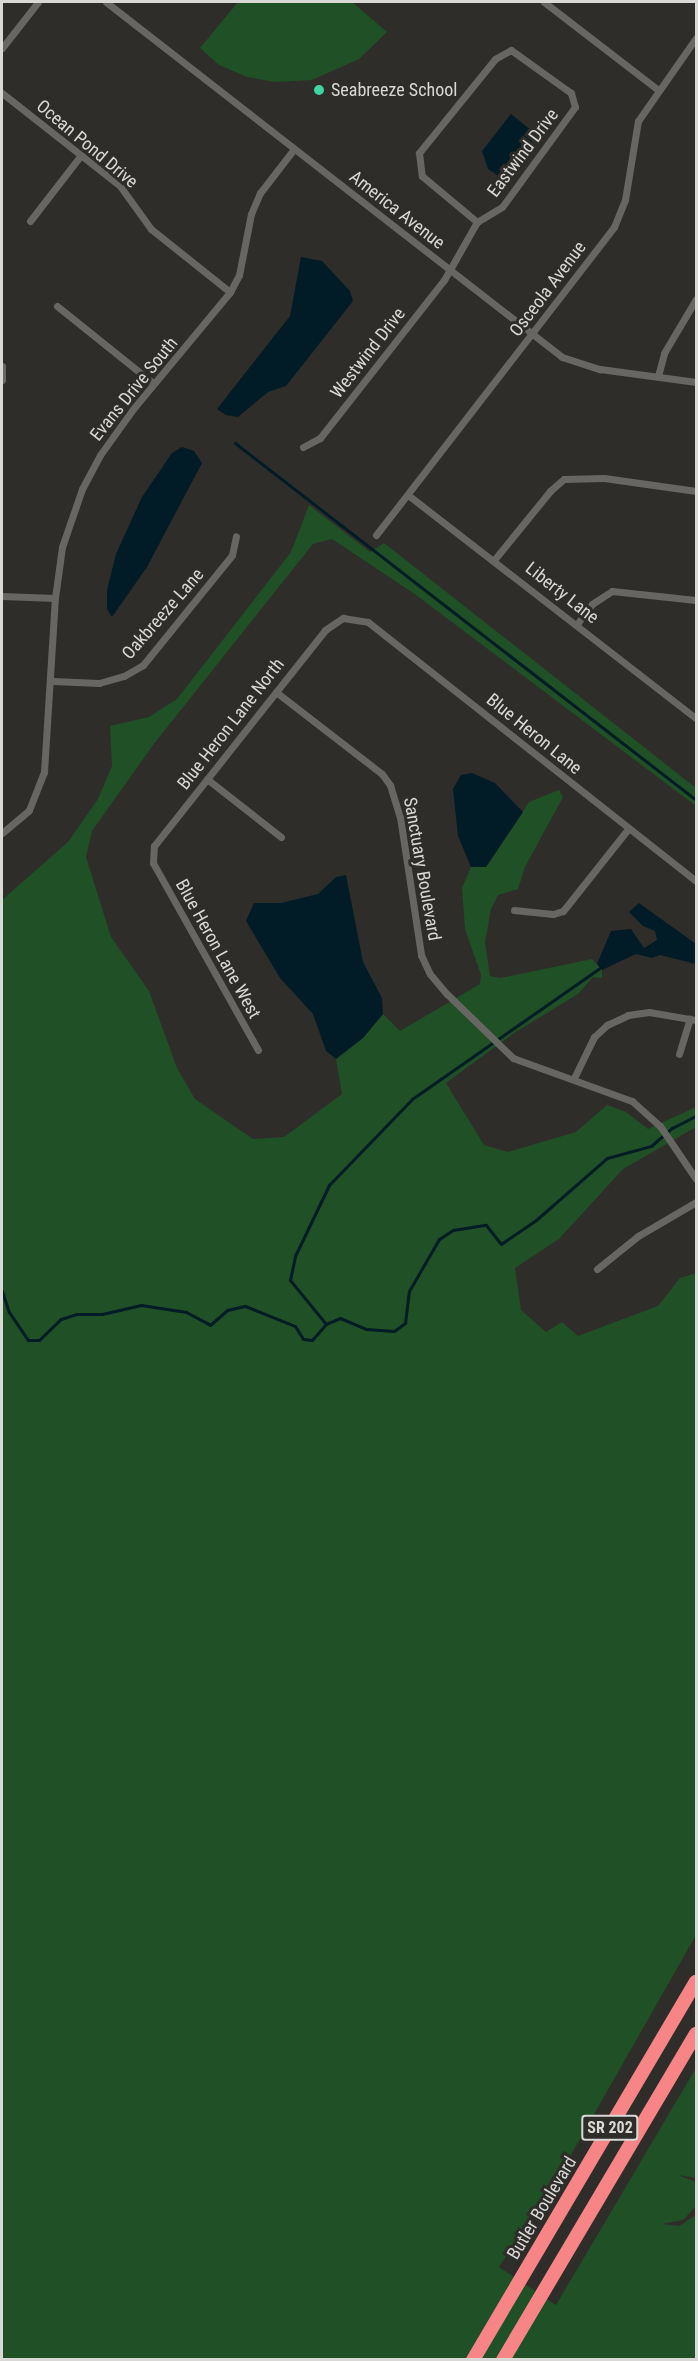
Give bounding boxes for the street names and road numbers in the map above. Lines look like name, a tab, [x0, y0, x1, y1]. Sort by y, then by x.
street label: Ocean Pond Drive	[32, 95, 142, 193]
street label: Eastwind Drive	[483, 105, 563, 201]
street label: America Avenue	[345, 166, 449, 254]
street label: Osceola Avenue	[505, 237, 591, 341]
street label: Westwind Drive	[326, 303, 410, 403]
street label: Evans Drive South	[86, 333, 182, 445]
street label: Liberty Lane	[521, 558, 603, 628]
street label: Oakbreeze Lane	[118, 564, 208, 664]
street label: Blue Heron Lane North	[173, 654, 289, 794]
street label: Blue Heron Lane	[482, 689, 586, 779]
street label: Sanctuary Boulevard	[399, 796, 445, 942]
street label: Blue Heron Lane West	[171, 876, 265, 1022]
road number: SR 202	[580, 2115, 640, 2141]
street label: Butler Boulevard	[503, 2153, 581, 2263]

